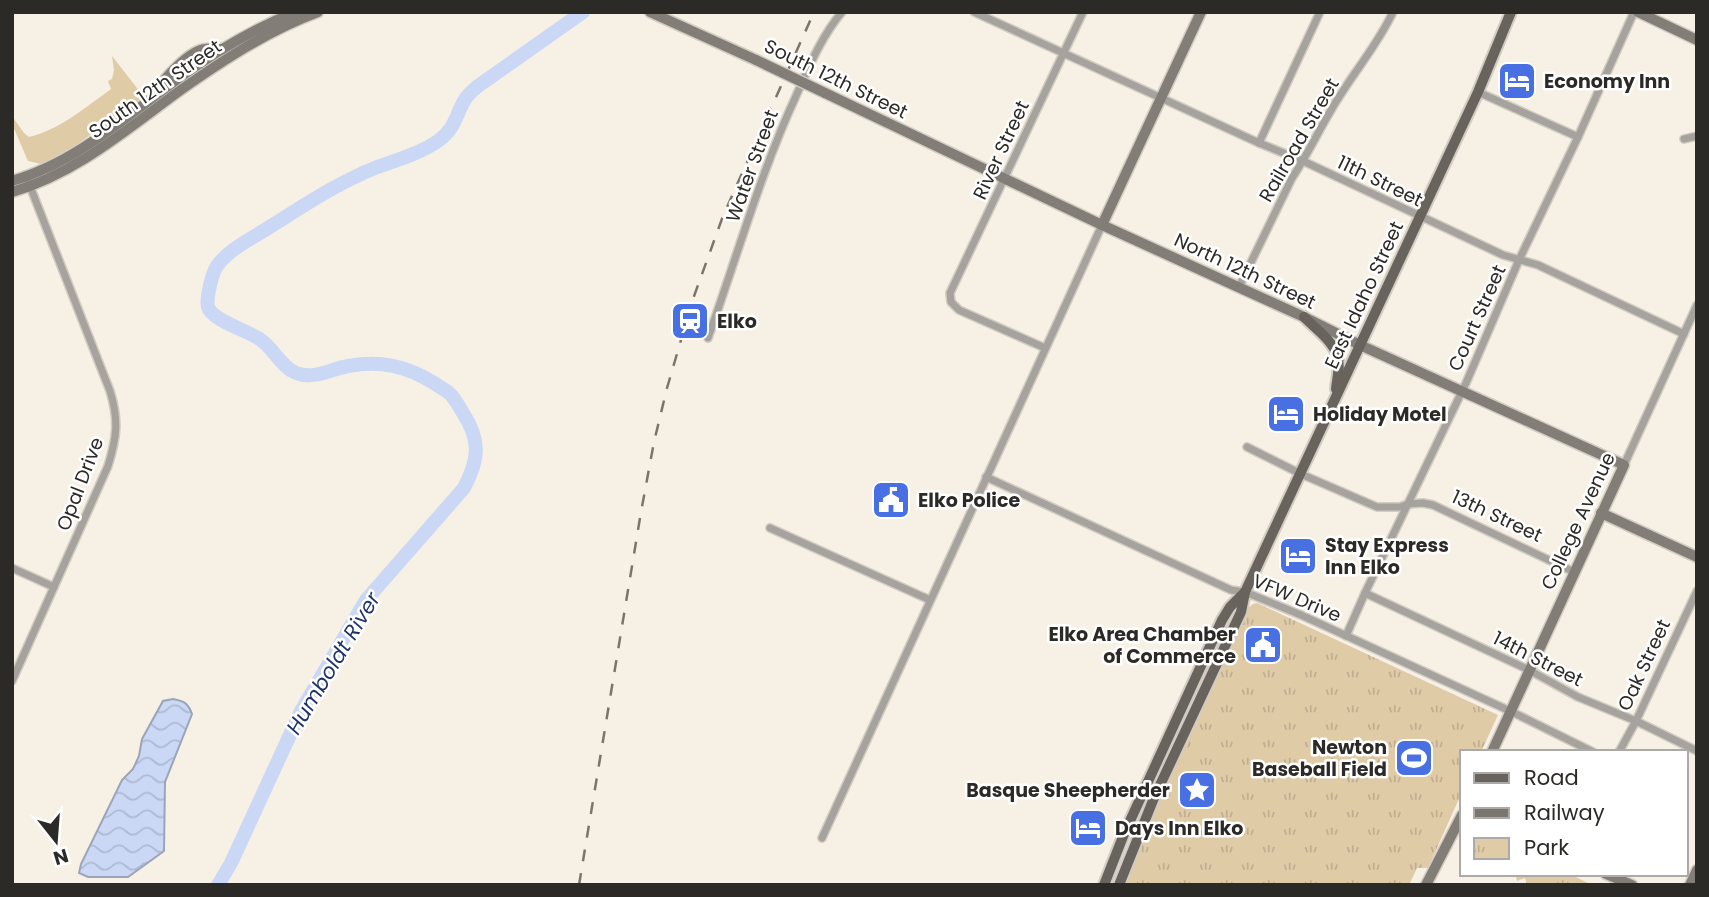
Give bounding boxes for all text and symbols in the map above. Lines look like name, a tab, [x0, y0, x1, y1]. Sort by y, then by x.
street label: South 12th Street	[83, 33, 227, 145]
street label: South 12th Street	[760, 33, 912, 125]
hotel icon: Economy Inn	[1496, 60, 1538, 102]
place label: Economy Inn	[1544, 68, 1670, 95]
street label: Railroad Street	[1252, 73, 1346, 207]
street label: River Street	[966, 96, 1036, 204]
street label: Water Street	[719, 106, 785, 226]
street label: 11th Street	[1333, 149, 1427, 213]
street label: East Idaho Street	[1318, 217, 1410, 373]
street label: North 12th Street	[1170, 226, 1320, 316]
street label: Court Street	[1442, 261, 1512, 375]
station icon: Elko	[669, 300, 711, 342]
place label: Elko	[717, 308, 757, 335]
hotel icon: Holiday Motel	[1265, 393, 1307, 435]
place label: Holiday Motel	[1313, 401, 1447, 428]
street label: Opal Drive	[50, 433, 110, 535]
street label: College Avenue	[1534, 448, 1622, 594]
public building icon: Elko Police	[870, 479, 912, 521]
street label: 13th Street	[1447, 483, 1547, 549]
place label: Elko Police	[918, 487, 1020, 514]
place label: Stay Express Inn Elko	[1325, 532, 1449, 581]
hotel icon: Stay Express Inn Elko	[1277, 535, 1319, 577]
street label: VFW Drive	[1249, 567, 1345, 629]
water label: Humboldt River	[279, 586, 387, 739]
street label: Oak Street	[1611, 615, 1677, 715]
place label: Elko Area Chamber of Commerce	[1048, 621, 1236, 670]
public building icon: Elko Area Chamber of Commerce	[1242, 624, 1284, 666]
street label: 14th Street	[1488, 625, 1588, 693]
place label: Newton Baseball Field	[1252, 734, 1387, 783]
sports icon: Newton Baseball Field	[1393, 737, 1435, 779]
legend	[1460, 750, 1688, 876]
text: Road	[1524, 763, 1579, 792]
place icon: Basque Sheepherder	[1176, 769, 1218, 811]
place label: Basque Sheepherder	[966, 777, 1170, 804]
text: Railway	[1524, 798, 1605, 827]
north arrow	[21, 806, 91, 876]
hotel icon: Days Inn Elko	[1067, 807, 1109, 849]
place label: Days Inn Elko	[1115, 815, 1243, 842]
text: Park	[1524, 833, 1569, 862]
text: N	[50, 842, 72, 872]

